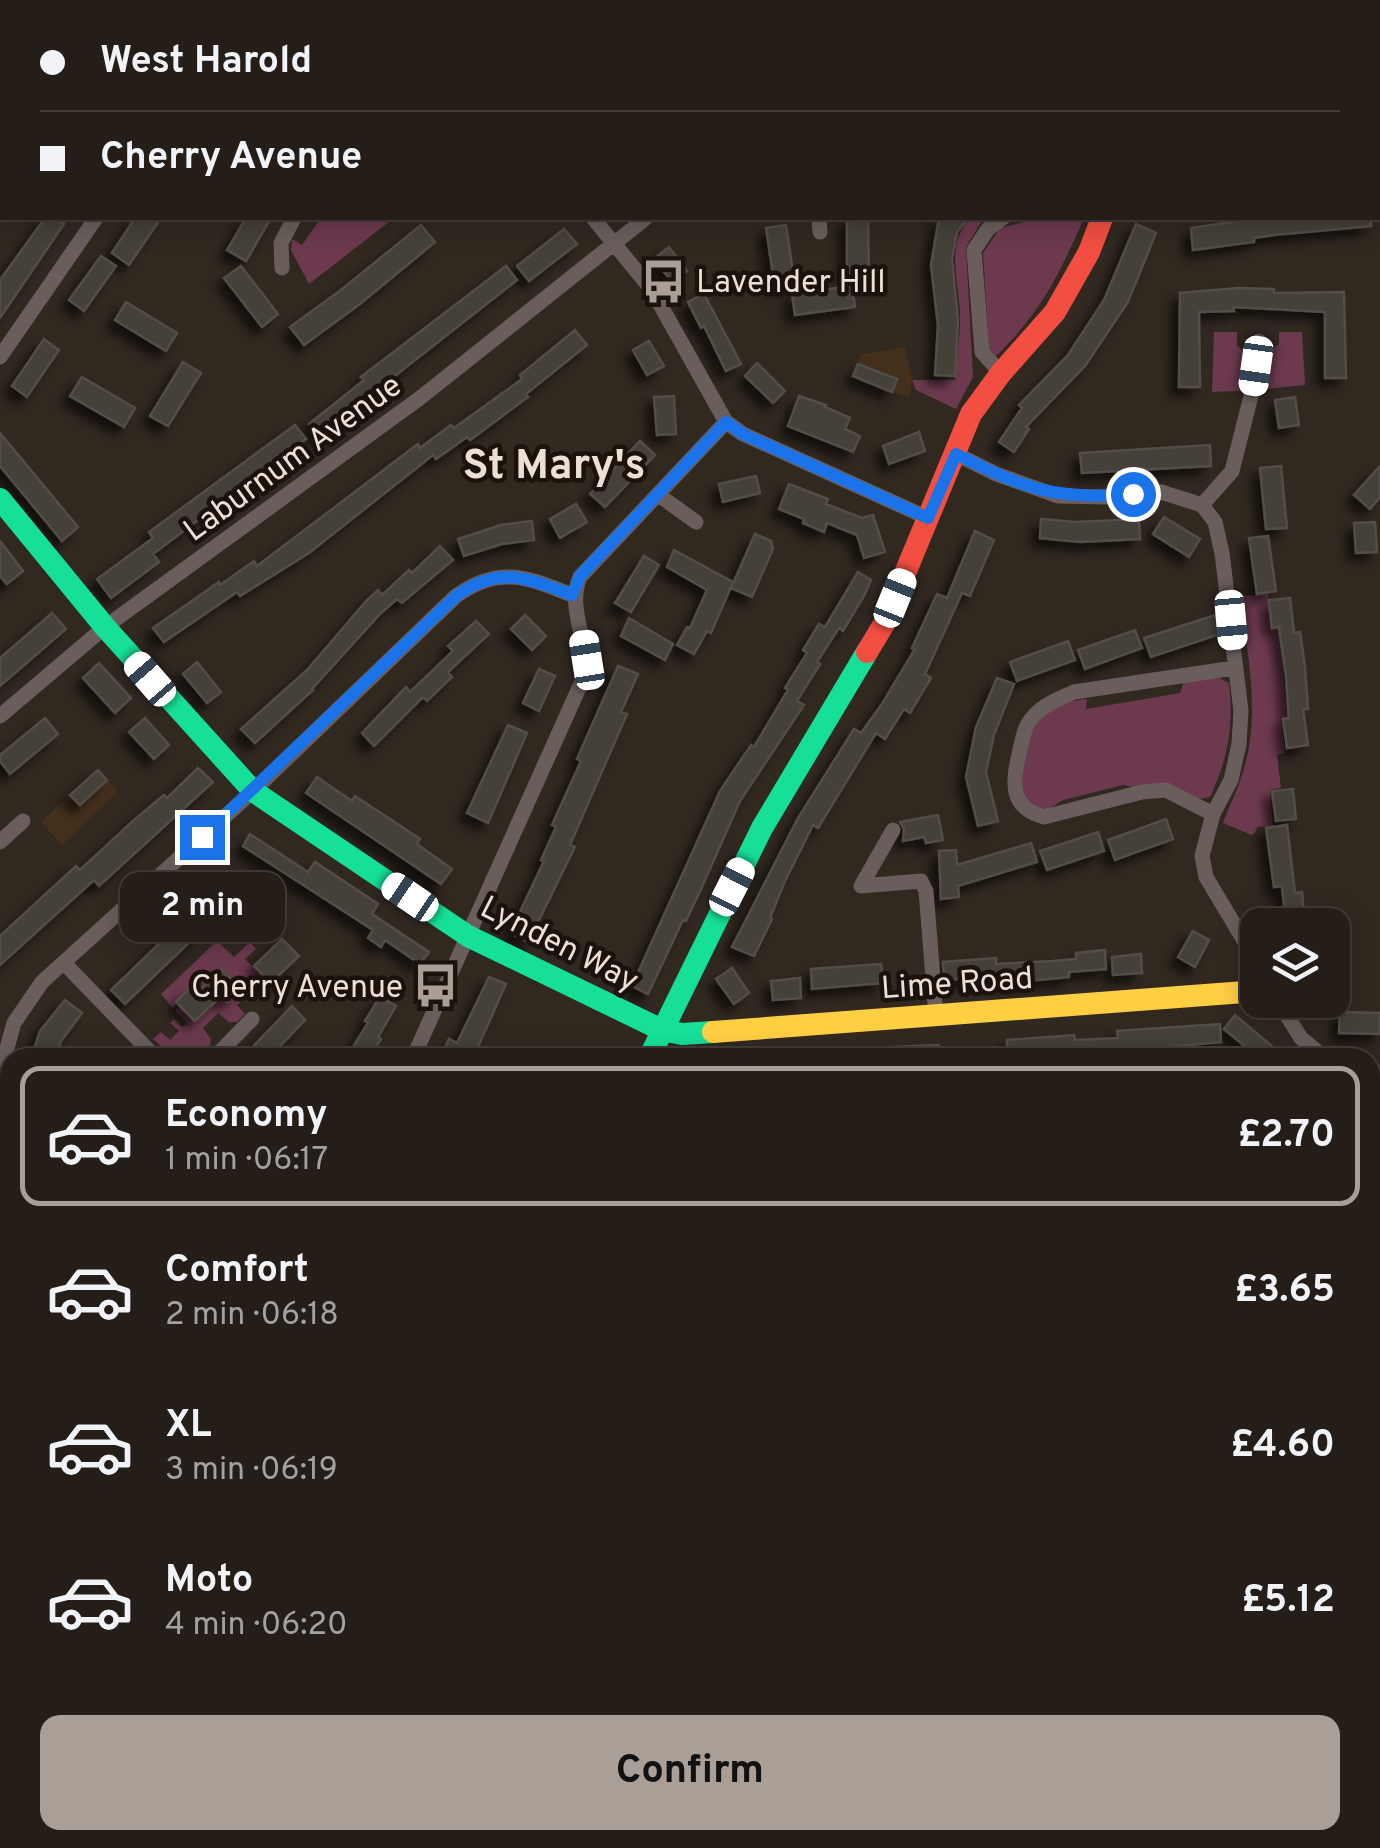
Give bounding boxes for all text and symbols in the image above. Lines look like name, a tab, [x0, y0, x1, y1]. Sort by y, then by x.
text: West Harold	[100, 38, 312, 87]
text: Cherry Avenue	[100, 134, 362, 183]
bus stop icon: Lavender Hill	[639, 257, 687, 305]
place label: Lavender Hill	[696, 264, 886, 304]
car	[1237, 334, 1275, 398]
street label: Laburnum Avenue	[177, 367, 411, 552]
district label: St Mary's	[463, 441, 645, 494]
route start	[1111, 472, 1156, 517]
car	[870, 565, 920, 631]
car	[1213, 589, 1249, 651]
car	[567, 628, 607, 692]
car	[119, 647, 181, 711]
route end	[180, 815, 225, 860]
car	[705, 853, 759, 921]
car	[377, 868, 443, 926]
callout: 2 min	[120, 872, 284, 942]
text: 2 min	[161, 887, 244, 927]
street label: Lynden Way	[473, 889, 645, 1003]
map controls	[1240, 908, 1350, 1018]
button: layers	[1240, 908, 1350, 1018]
street label: Lime Road	[880, 960, 1035, 1010]
bus stop icon: Cherry Avenue	[412, 962, 460, 1010]
place label: Cherry Avenue	[191, 969, 403, 1009]
icon: car	[45, 1091, 135, 1181]
text: Economy	[165, 1092, 327, 1141]
text: £2.70	[1237, 1112, 1335, 1161]
text: 1 min · 06:17	[165, 1141, 328, 1181]
icon: car	[45, 1246, 135, 1336]
text: Comfort	[165, 1247, 309, 1296]
text: £3.65	[1234, 1267, 1335, 1316]
text: 2 min · 06:18	[165, 1296, 339, 1336]
icon: car	[45, 1401, 135, 1491]
text: XL	[165, 1402, 212, 1451]
text: £4.60	[1230, 1422, 1335, 1471]
text: 3 min · 06:19	[165, 1451, 338, 1491]
icon: car	[45, 1556, 135, 1646]
text: Moto	[165, 1557, 253, 1606]
text: £5.12	[1241, 1577, 1335, 1626]
text: 4 min · 06:20	[165, 1606, 348, 1646]
button: Confirm	[40, 1715, 1340, 1830]

